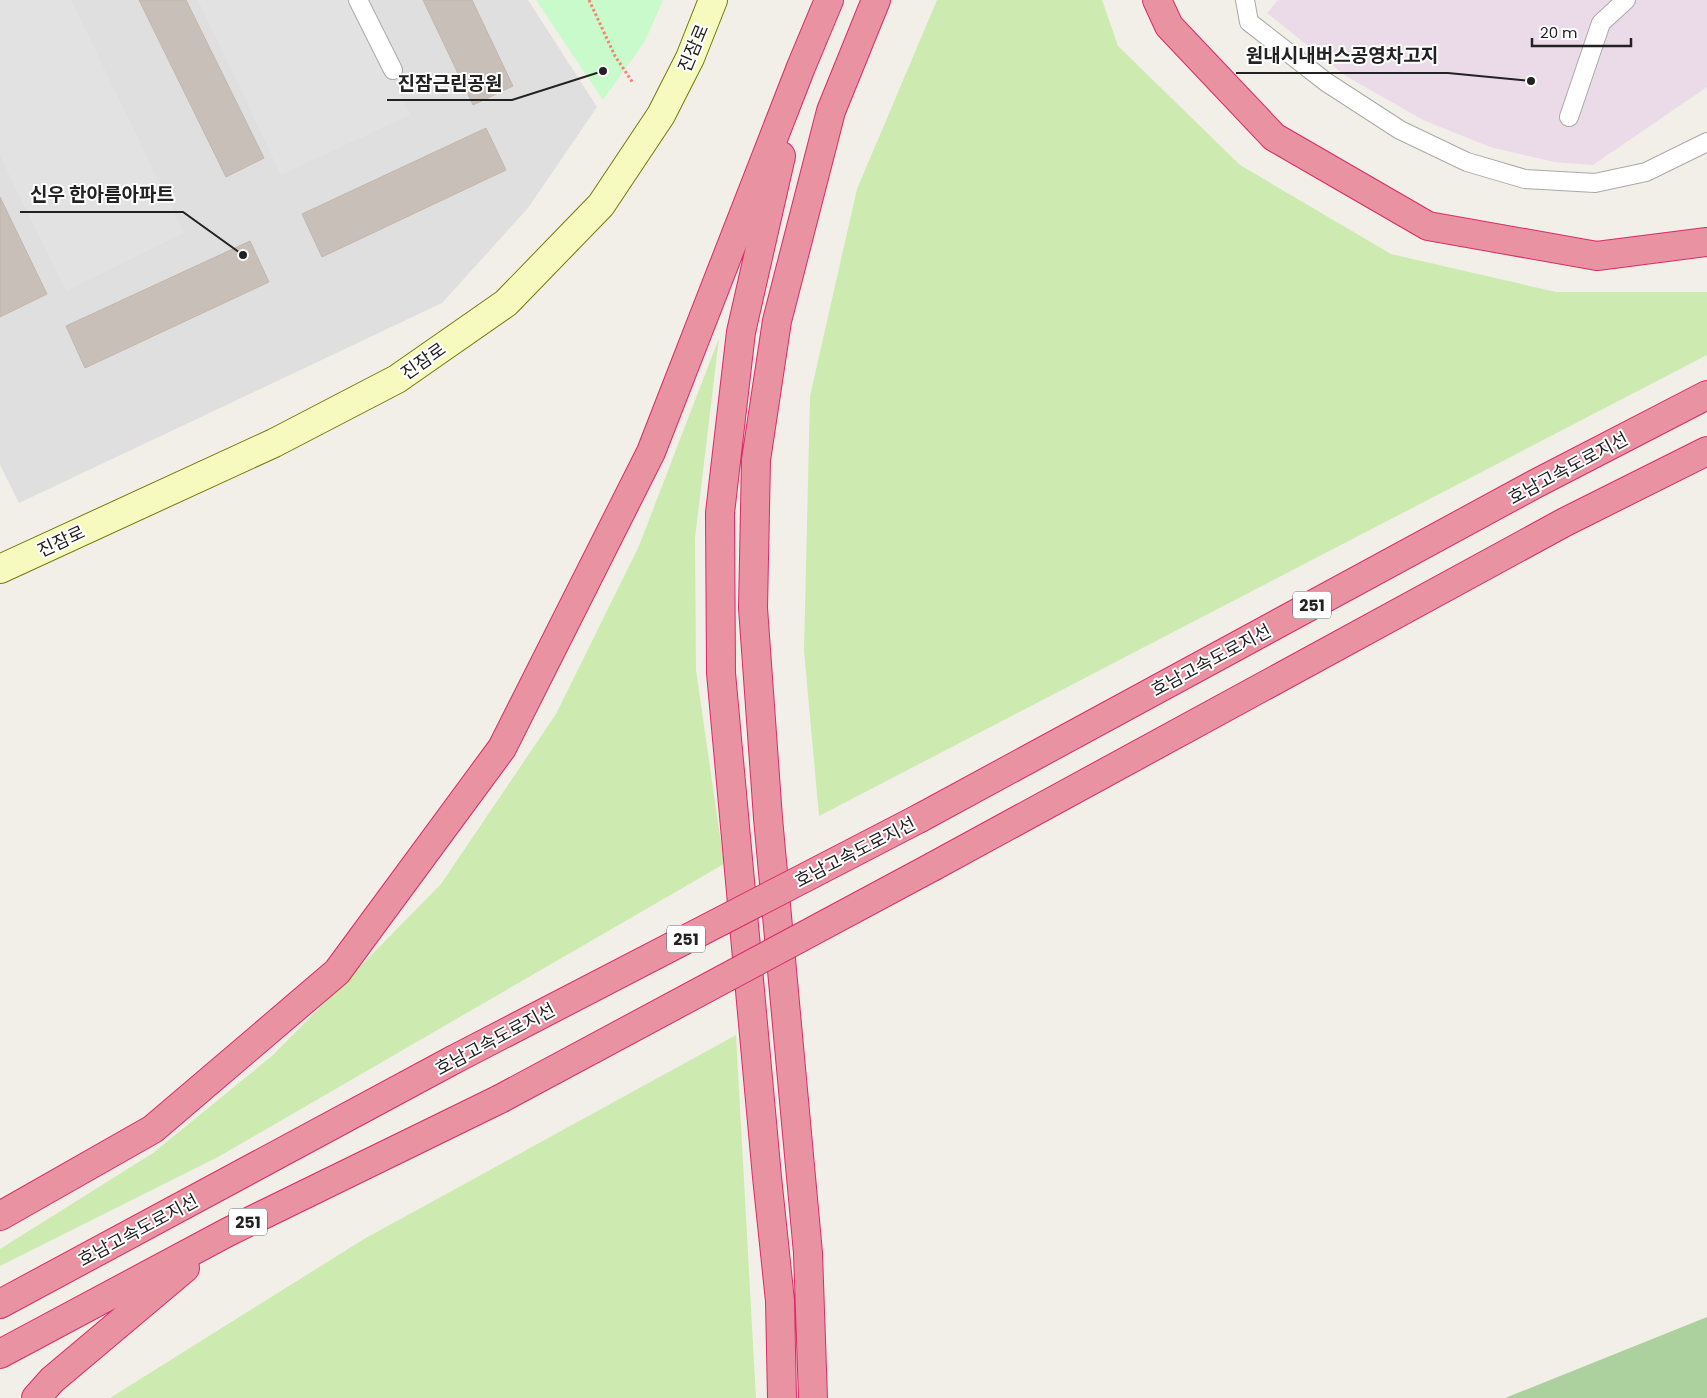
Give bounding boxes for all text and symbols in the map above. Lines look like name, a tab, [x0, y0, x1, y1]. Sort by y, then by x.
scale bar	[1532, 15, 1631, 47]
street label: 진잠로	[672, 20, 714, 76]
text: 20 m	[1540, 22, 1578, 43]
callout: 원내시내버스공영차고지	[1236, 39, 1448, 73]
text: 원내시내버스공영차고지	[1246, 42, 1438, 69]
callout: 진잠근린공원	[387, 66, 512, 100]
text: 진잠근린공원	[398, 70, 502, 97]
callout: 신우 한아름아파트	[20, 178, 183, 212]
text: 신우 한아름아파트	[30, 181, 174, 208]
street label: 진잠로	[395, 337, 451, 385]
street label: 호남고속도로지선	[1504, 426, 1632, 510]
street label: 진잠로	[33, 519, 89, 563]
road number: 251	[1293, 592, 1331, 618]
street label: 호남고속도로지선	[1147, 618, 1275, 702]
street label: 호남고속도로지선	[790, 811, 920, 893]
road number: 251	[667, 926, 705, 952]
street label: 호남고속도로지선	[431, 997, 559, 1081]
street label: 호남고속도로지선	[74, 1188, 202, 1272]
road number: 251	[229, 1208, 267, 1236]

